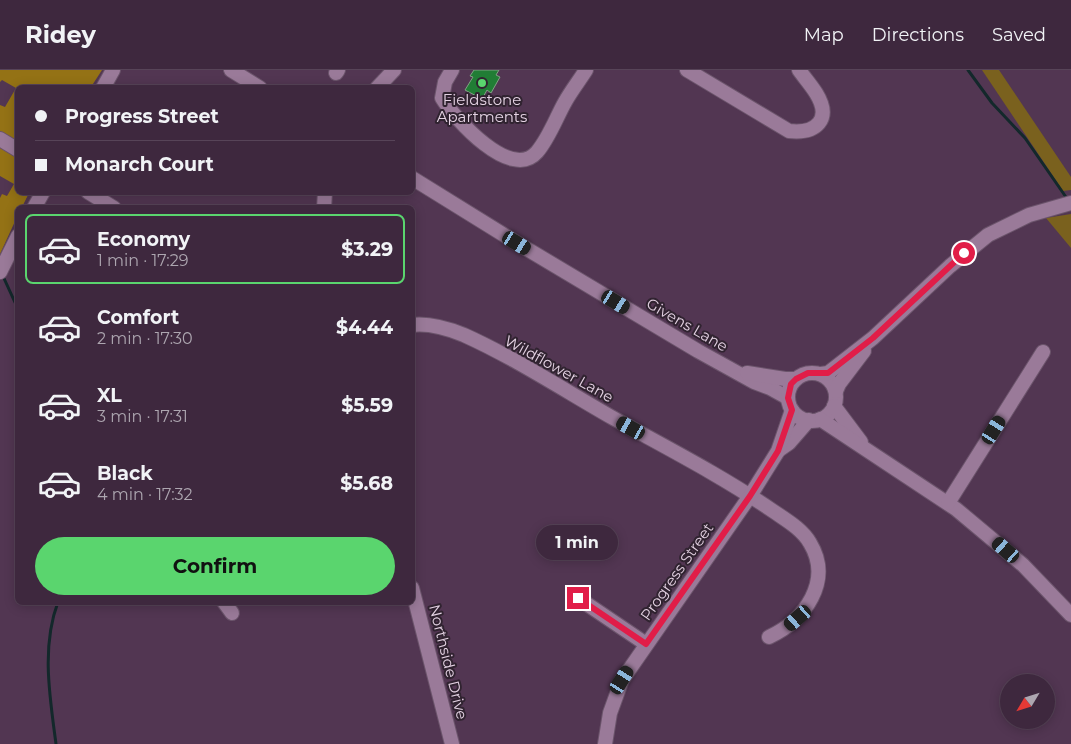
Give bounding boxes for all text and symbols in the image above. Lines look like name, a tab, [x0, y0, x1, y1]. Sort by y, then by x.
text: Ridey	[25, 20, 96, 49]
text: Map	[804, 24, 844, 46]
text: Directions	[872, 24, 964, 46]
text: Saved	[992, 24, 1046, 46]
marker: Fieldstone Apartments	[476, 77, 488, 89]
place label: Fieldstone Apartments	[437, 90, 527, 126]
text: Progress Street	[65, 105, 219, 128]
text: Monarch Court	[65, 153, 214, 176]
icon: car	[37, 227, 82, 272]
text: Economy	[97, 228, 190, 251]
car	[500, 229, 533, 257]
text: $3.29	[341, 238, 393, 261]
route start	[953, 242, 975, 264]
text: 1 min · 17:29	[97, 251, 189, 270]
car	[599, 288, 632, 316]
street label: Givens Lane	[643, 294, 731, 356]
icon: car	[37, 305, 82, 350]
text: Comfort	[97, 306, 179, 329]
text: $4.44	[336, 316, 393, 339]
text: 2 min · 17:30	[97, 329, 193, 348]
street label: Wildflower Lane	[501, 331, 617, 406]
icon: car	[37, 383, 82, 428]
text: XL	[97, 384, 122, 407]
text: $5.59	[341, 394, 393, 417]
text: 3 min · 17:31	[97, 407, 188, 426]
car	[979, 413, 1008, 447]
car	[614, 414, 647, 442]
icon: car	[37, 461, 82, 506]
text: Black	[97, 462, 153, 485]
text: $5.68	[340, 472, 393, 495]
text: 4 min · 17:32	[97, 485, 193, 504]
street label: Progress Street	[636, 519, 717, 624]
callout: 1 min	[537, 526, 619, 560]
text: 1 min	[555, 533, 599, 552]
car	[989, 534, 1022, 566]
button: Confirm	[35, 537, 395, 595]
route end	[567, 587, 589, 609]
street label: Northside Drive	[425, 602, 472, 721]
car	[781, 602, 814, 634]
car	[607, 663, 636, 697]
north arrow	[1000, 674, 1055, 729]
map controls	[1000, 674, 1055, 729]

